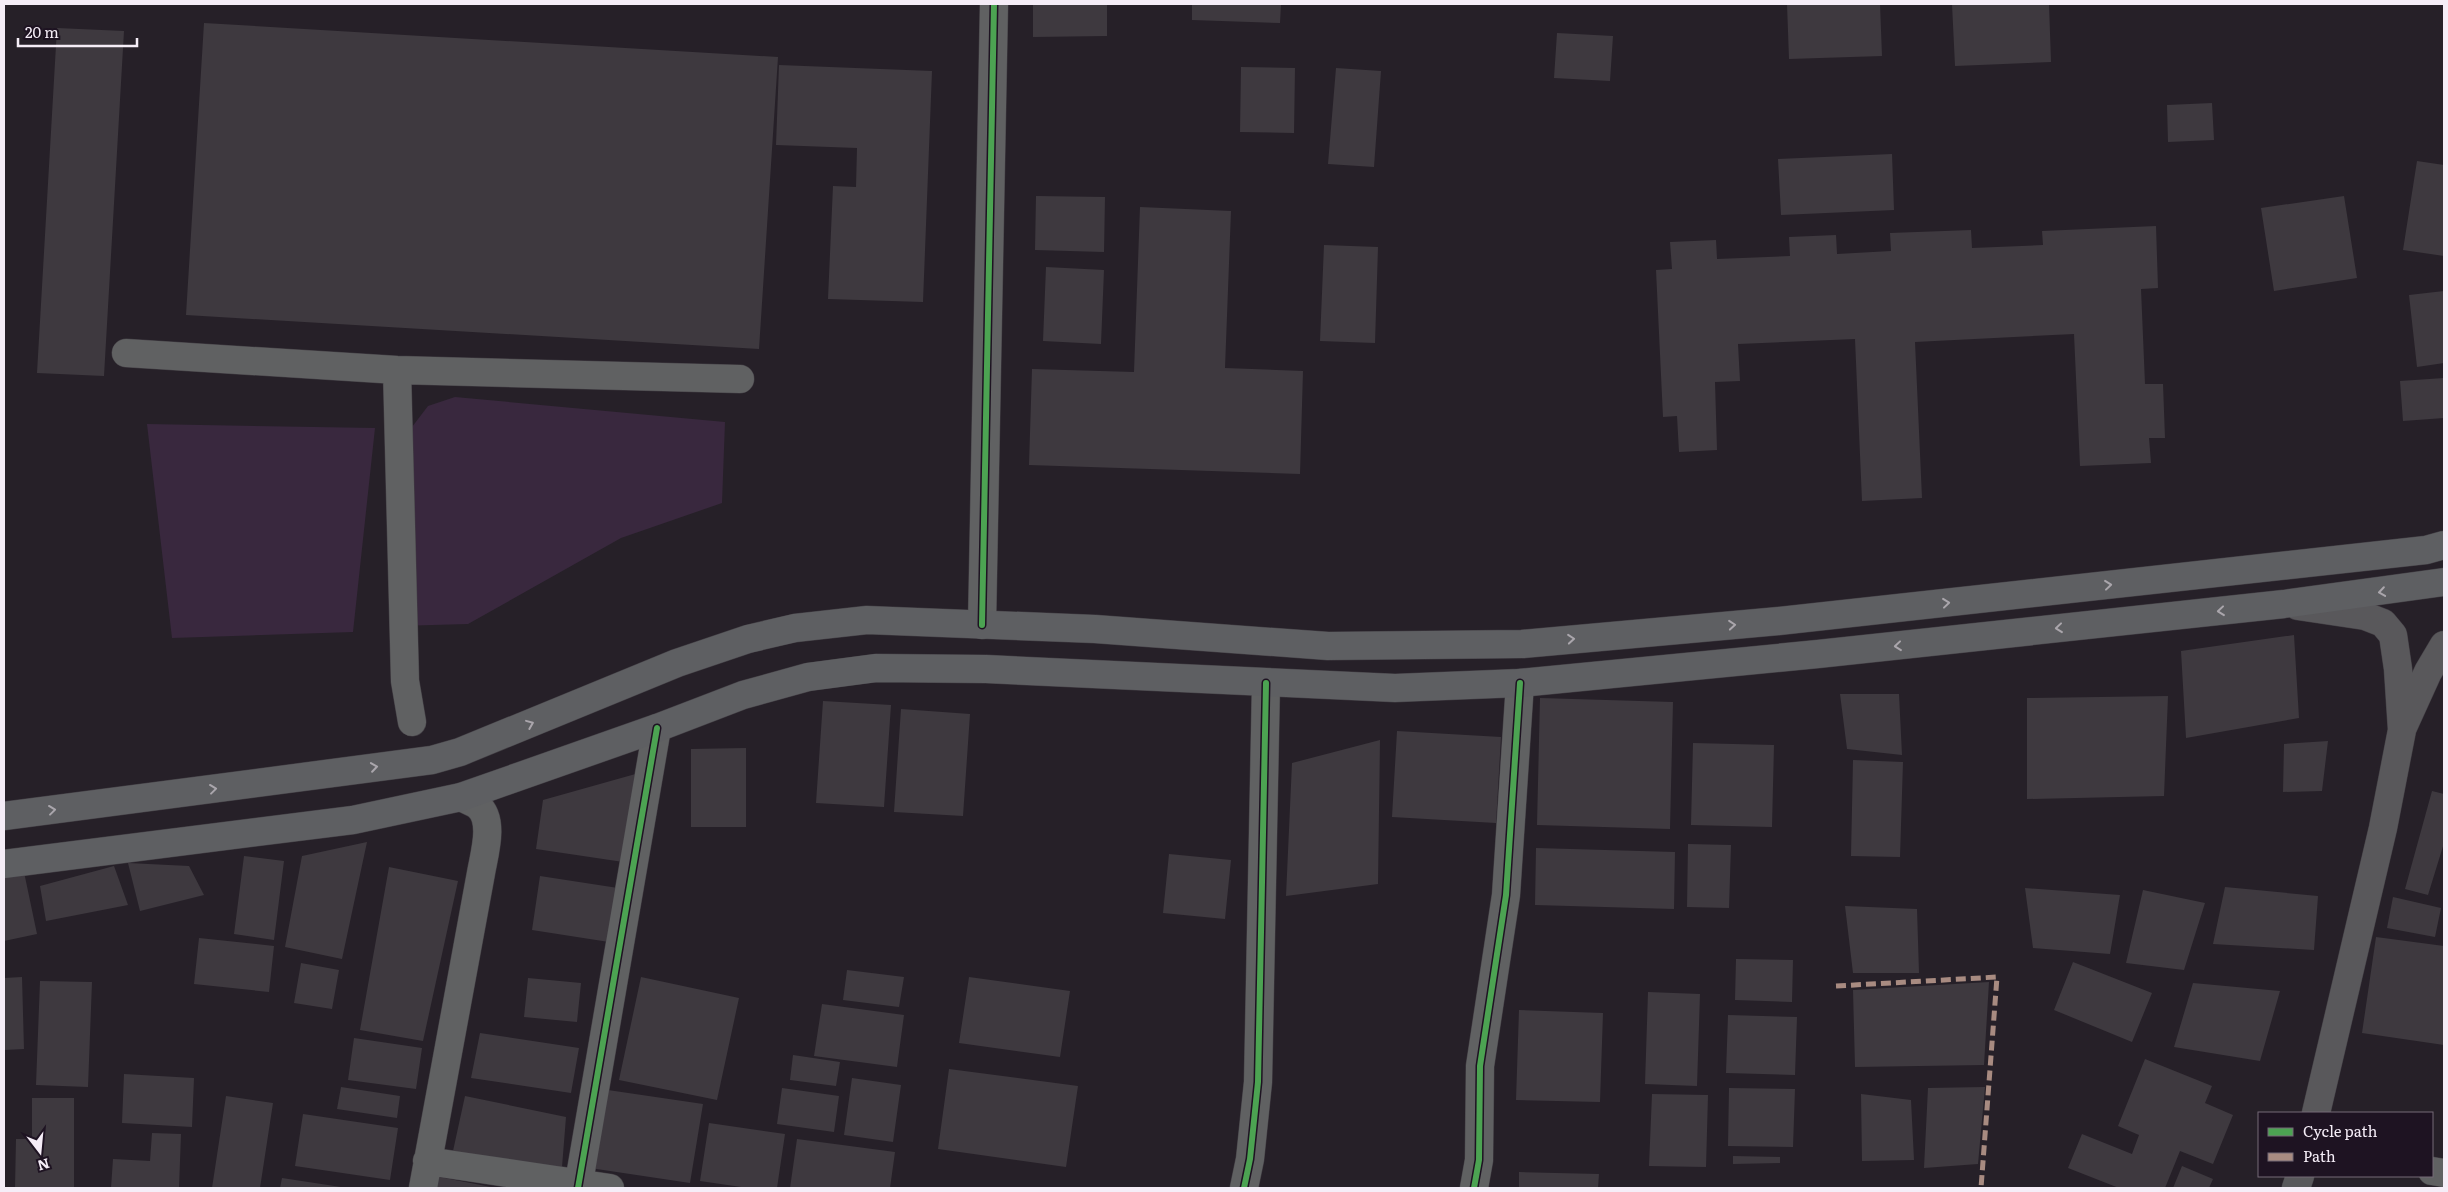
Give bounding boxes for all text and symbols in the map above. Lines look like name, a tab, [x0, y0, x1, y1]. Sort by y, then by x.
scale bar	[18, 15, 136, 47]
text: 20 m	[25, 20, 59, 43]
one-way arrow	[2104, 580, 2112, 591]
one-way arrow	[2378, 586, 2386, 597]
one-way arrow	[1943, 598, 1951, 609]
one-way arrow	[2217, 605, 2225, 616]
one-way arrow	[1729, 620, 1737, 631]
one-way arrow	[2055, 622, 2063, 633]
one-way arrow	[1567, 634, 1575, 645]
one-way arrow	[1893, 640, 1901, 651]
one-way arrow	[525, 719, 534, 730]
one-way arrow	[370, 763, 379, 773]
one-way arrow	[209, 785, 218, 795]
one-way arrow	[48, 805, 56, 816]
legend	[2258, 1112, 2433, 1177]
text: Cycle path	[2303, 1119, 2378, 1142]
north arrow	[15, 1127, 65, 1177]
text: Path	[2303, 1144, 2336, 1167]
text: N	[35, 1154, 52, 1177]

